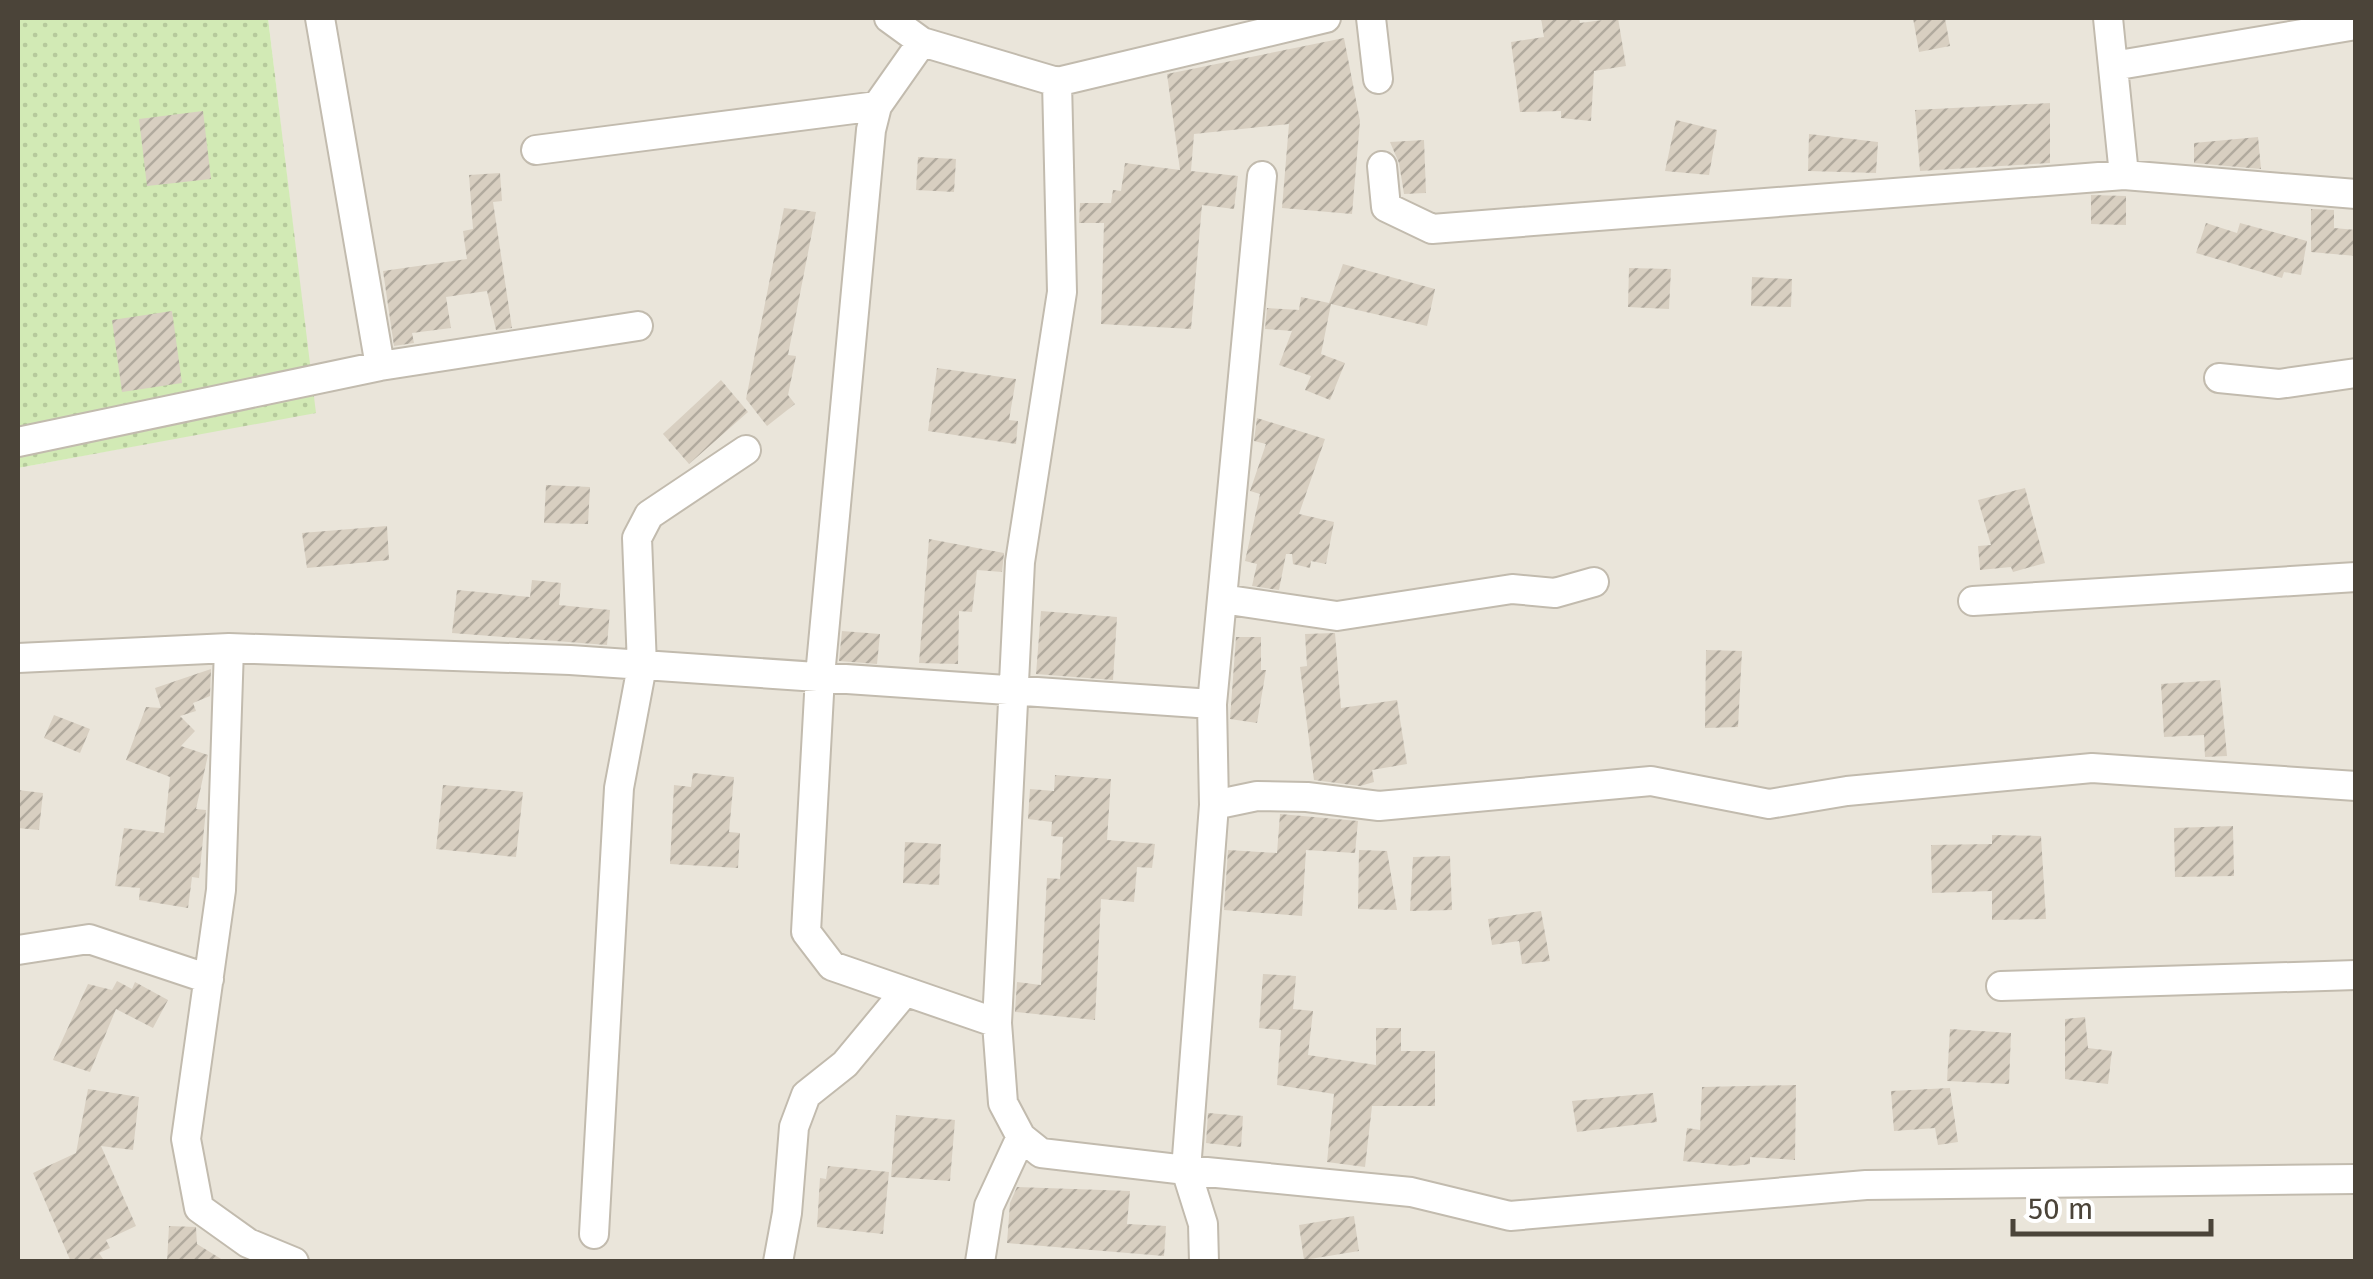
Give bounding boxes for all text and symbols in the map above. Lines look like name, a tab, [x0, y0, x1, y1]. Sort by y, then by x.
scale bar	[2013, 1174, 2210, 1236]
text: 50 m	[2028, 1191, 2093, 1227]

